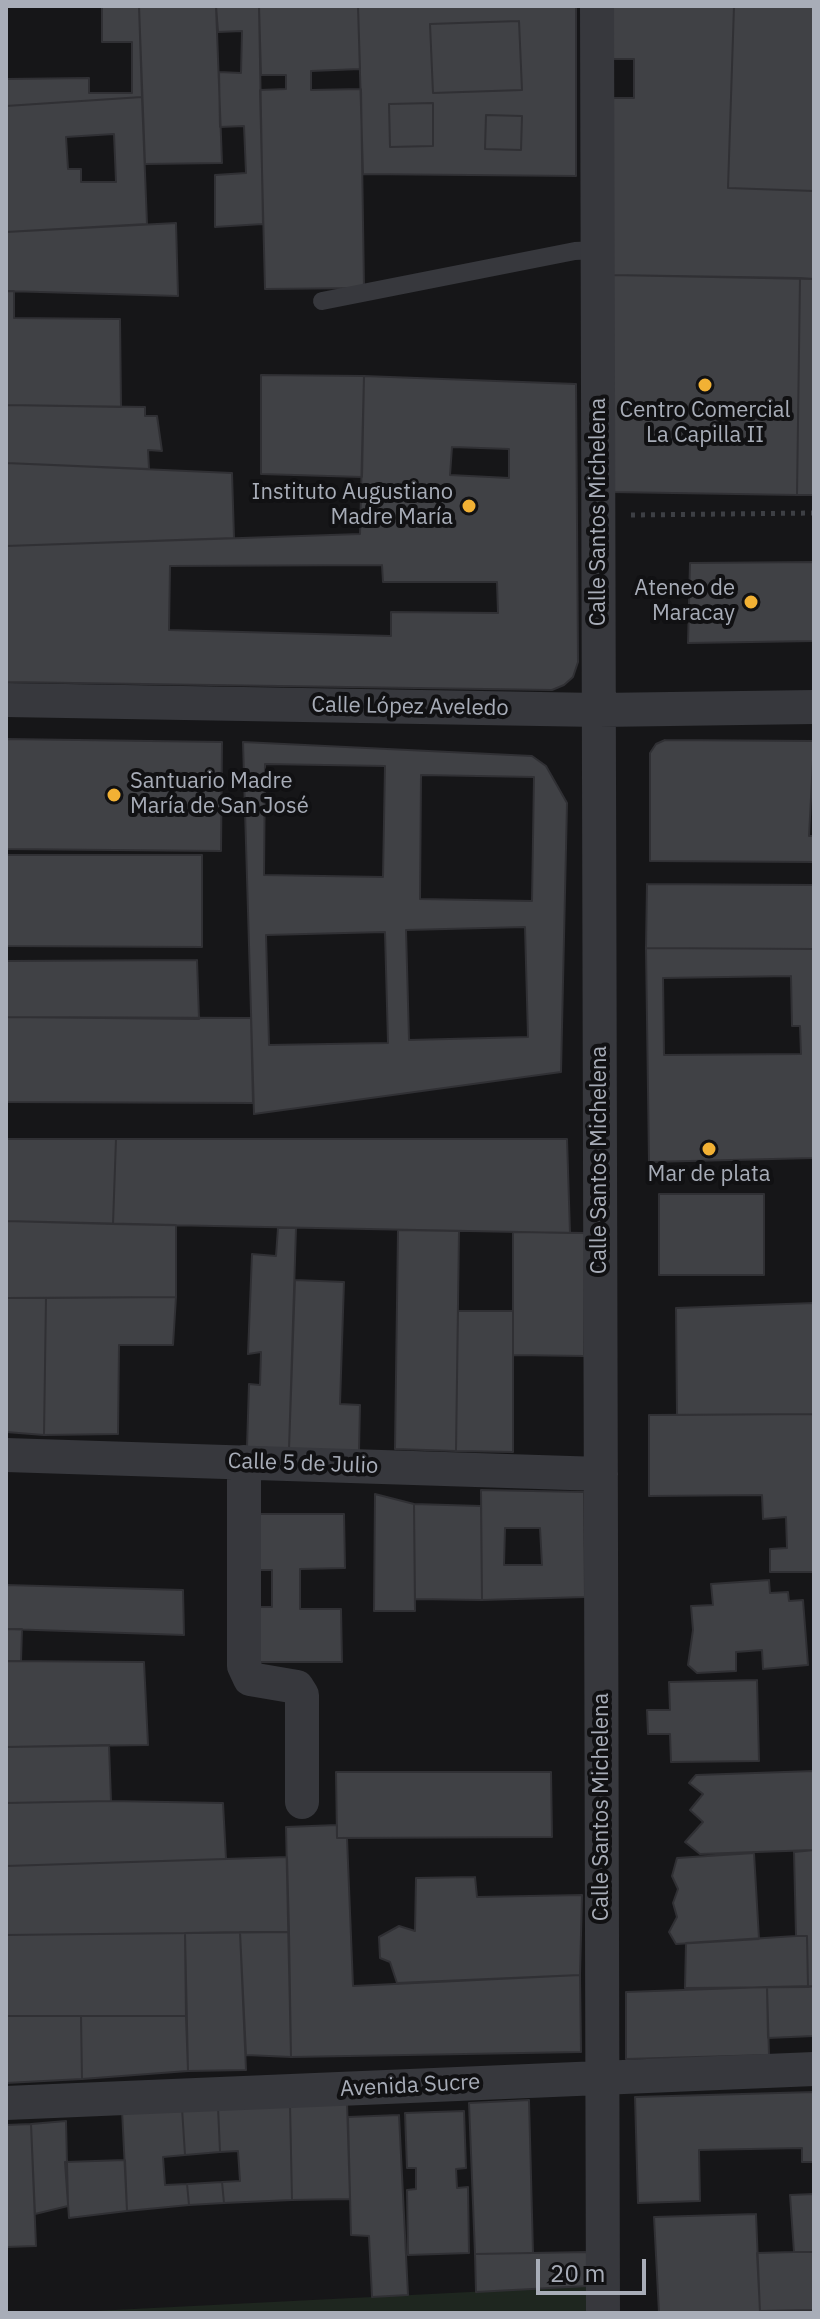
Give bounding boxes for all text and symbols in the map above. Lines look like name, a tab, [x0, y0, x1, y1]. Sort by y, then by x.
marker: Centro Comercial La Capilla II	[696, 376, 714, 394]
street label: Calle Santos Michelena	[586, 398, 612, 626]
place label: Centro Comercial La Capilla II	[620, 398, 790, 450]
place label: Instituto Augustiano Madre María	[252, 480, 453, 532]
marker: Instituto Augustiano Madre María	[460, 497, 478, 515]
place label: Ateneo de Maracay	[634, 576, 735, 628]
marker: Ateneo de Maracay	[742, 593, 760, 611]
street label: Calle López Aveledo	[311, 692, 509, 722]
place label: Santuario Madre María de San José	[130, 769, 309, 820]
marker: Santuario Madre María de San José	[105, 786, 123, 804]
street label: Calle Santos Michelena	[587, 1046, 613, 1274]
marker: Mar de plata	[700, 1140, 718, 1158]
place label: Mar de plata	[648, 1162, 770, 1188]
street label: Calle 5 de Julio	[227, 1448, 379, 1480]
street label: Calle Santos Michelena	[589, 1693, 615, 1921]
street label: Avenida Sucre	[339, 2069, 481, 2103]
scale bar	[540, 2243, 650, 2293]
text: 20 m	[550, 2257, 605, 2289]

